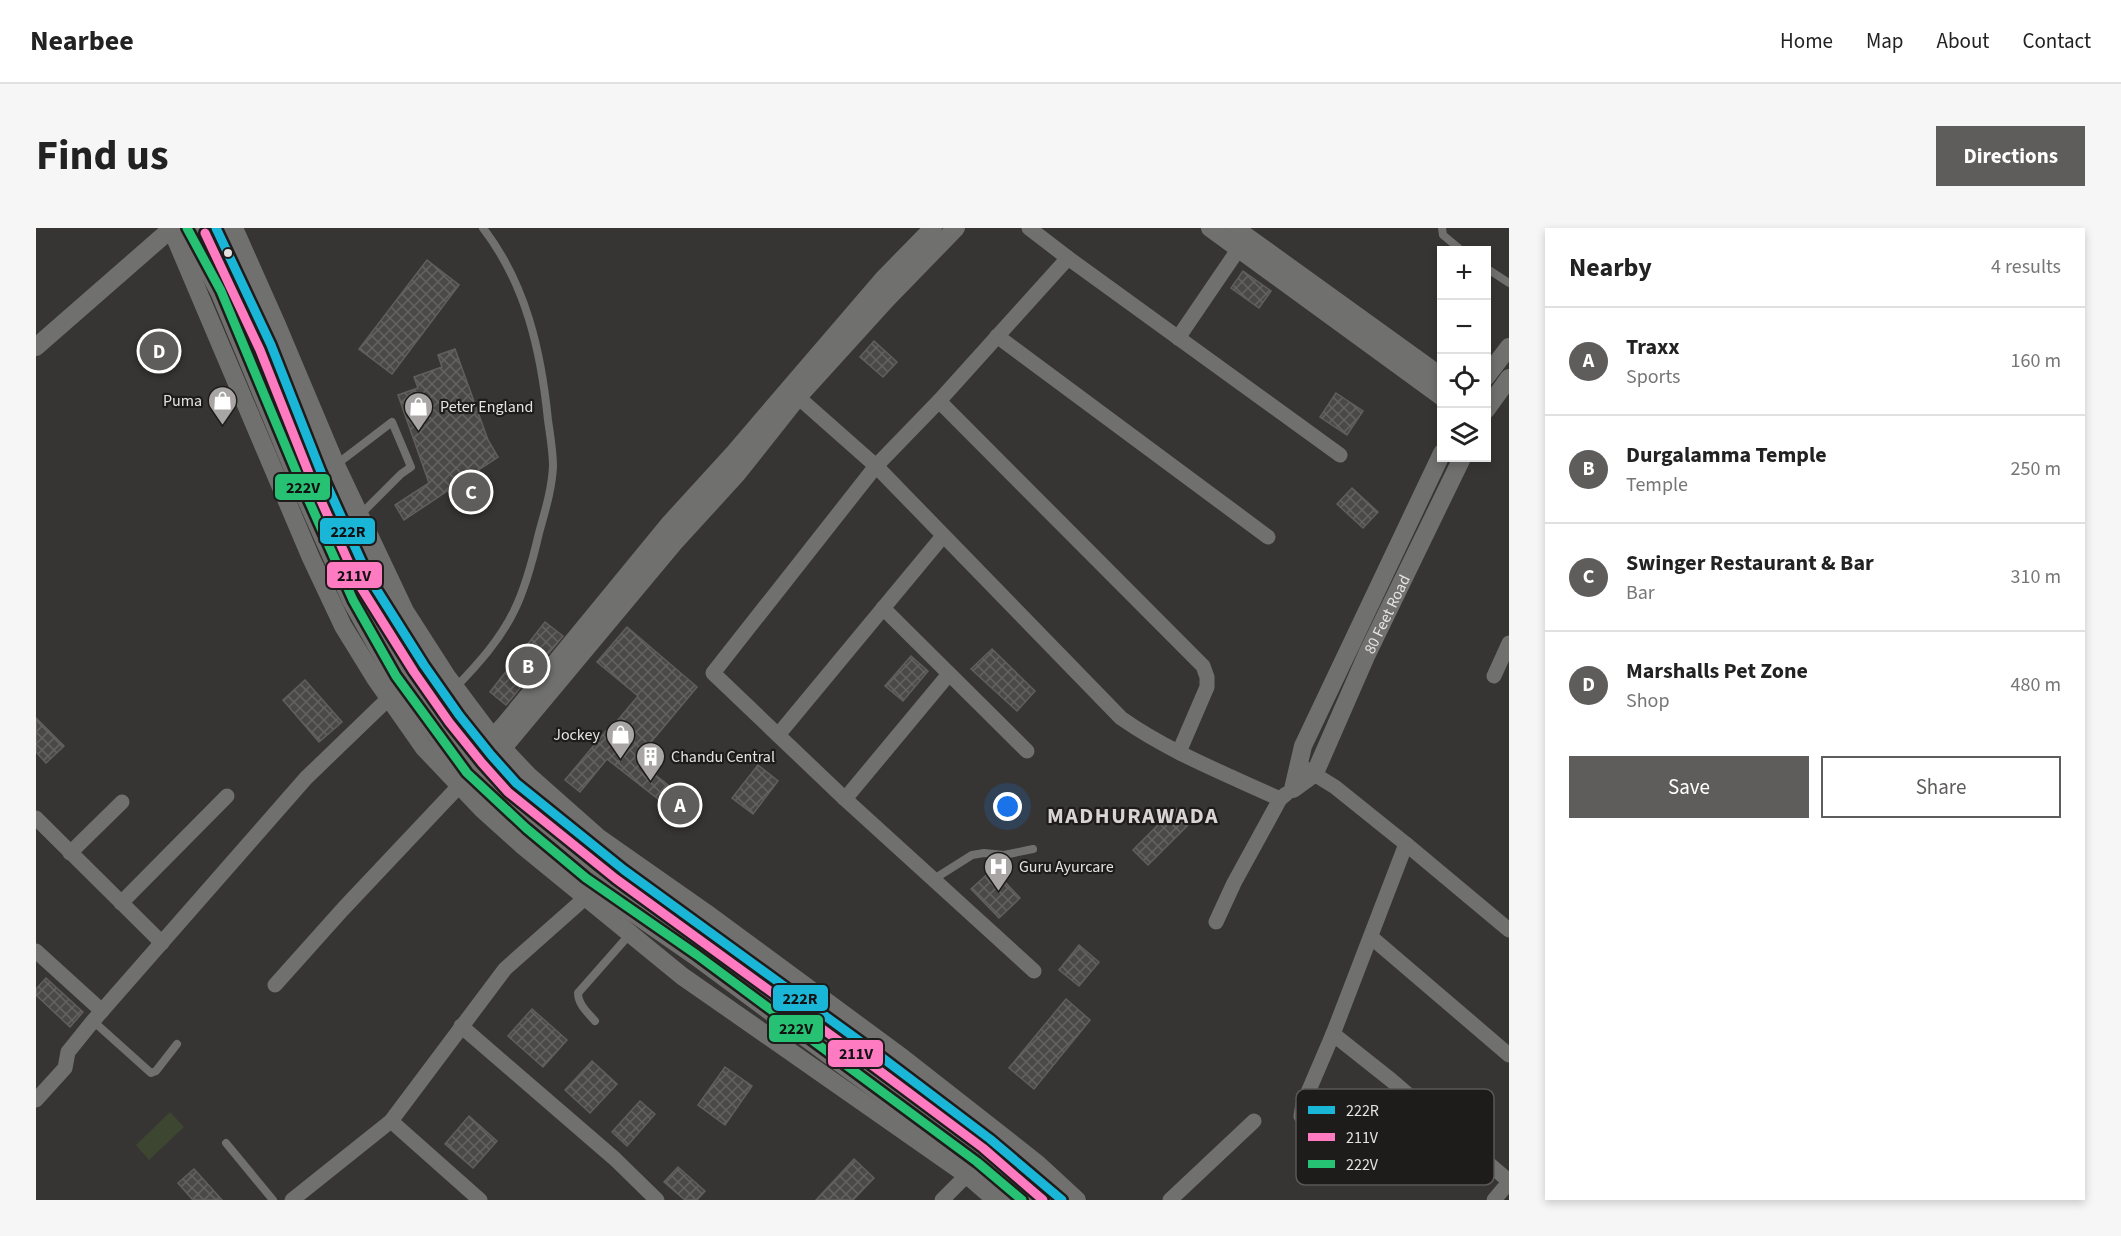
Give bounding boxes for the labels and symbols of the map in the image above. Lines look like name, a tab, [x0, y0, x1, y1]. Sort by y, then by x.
unlabelled marker	[222, 247, 234, 259]
pin: D	[140, 328, 178, 374]
shop icon: Puma	[207, 384, 239, 426]
place label: Puma	[163, 390, 202, 412]
shop icon: Peter England	[403, 390, 435, 432]
place label: Peter England	[440, 396, 533, 418]
pin: C	[452, 470, 490, 514]
line badge: 222V	[274, 473, 331, 501]
text: 222V	[286, 477, 321, 499]
line badge: 222R	[319, 517, 376, 545]
text: 222R	[330, 521, 366, 543]
line badge: 211V	[326, 561, 383, 589]
text: 211V	[337, 565, 372, 587]
street label: 80 Feet Road	[1359, 571, 1416, 658]
pin: B	[508, 644, 548, 688]
shop icon: Jockey	[605, 718, 637, 760]
place label: Jockey	[553, 724, 601, 746]
building icon: Chandu Central	[634, 740, 666, 782]
place label: Chandu Central	[671, 746, 775, 768]
pin: A	[660, 782, 700, 828]
your location	[993, 792, 1022, 821]
district label: MADHURAWADA	[1047, 800, 1219, 832]
hospital icon: Guru Ayurcare	[982, 850, 1014, 892]
place label: Guru Ayurcare	[1019, 856, 1114, 878]
line badge: 222R	[772, 984, 829, 1012]
text: 222R	[782, 988, 818, 1010]
line badge: 222V	[768, 1014, 824, 1043]
text: 222V	[779, 1018, 814, 1040]
line badge: 211V	[827, 1039, 884, 1068]
text: 211V	[839, 1043, 874, 1065]
legend	[1296, 1089, 1494, 1185]
text: 222R	[1346, 1100, 1379, 1122]
text: 211V	[1346, 1127, 1379, 1149]
text: 222V	[1346, 1154, 1379, 1176]

